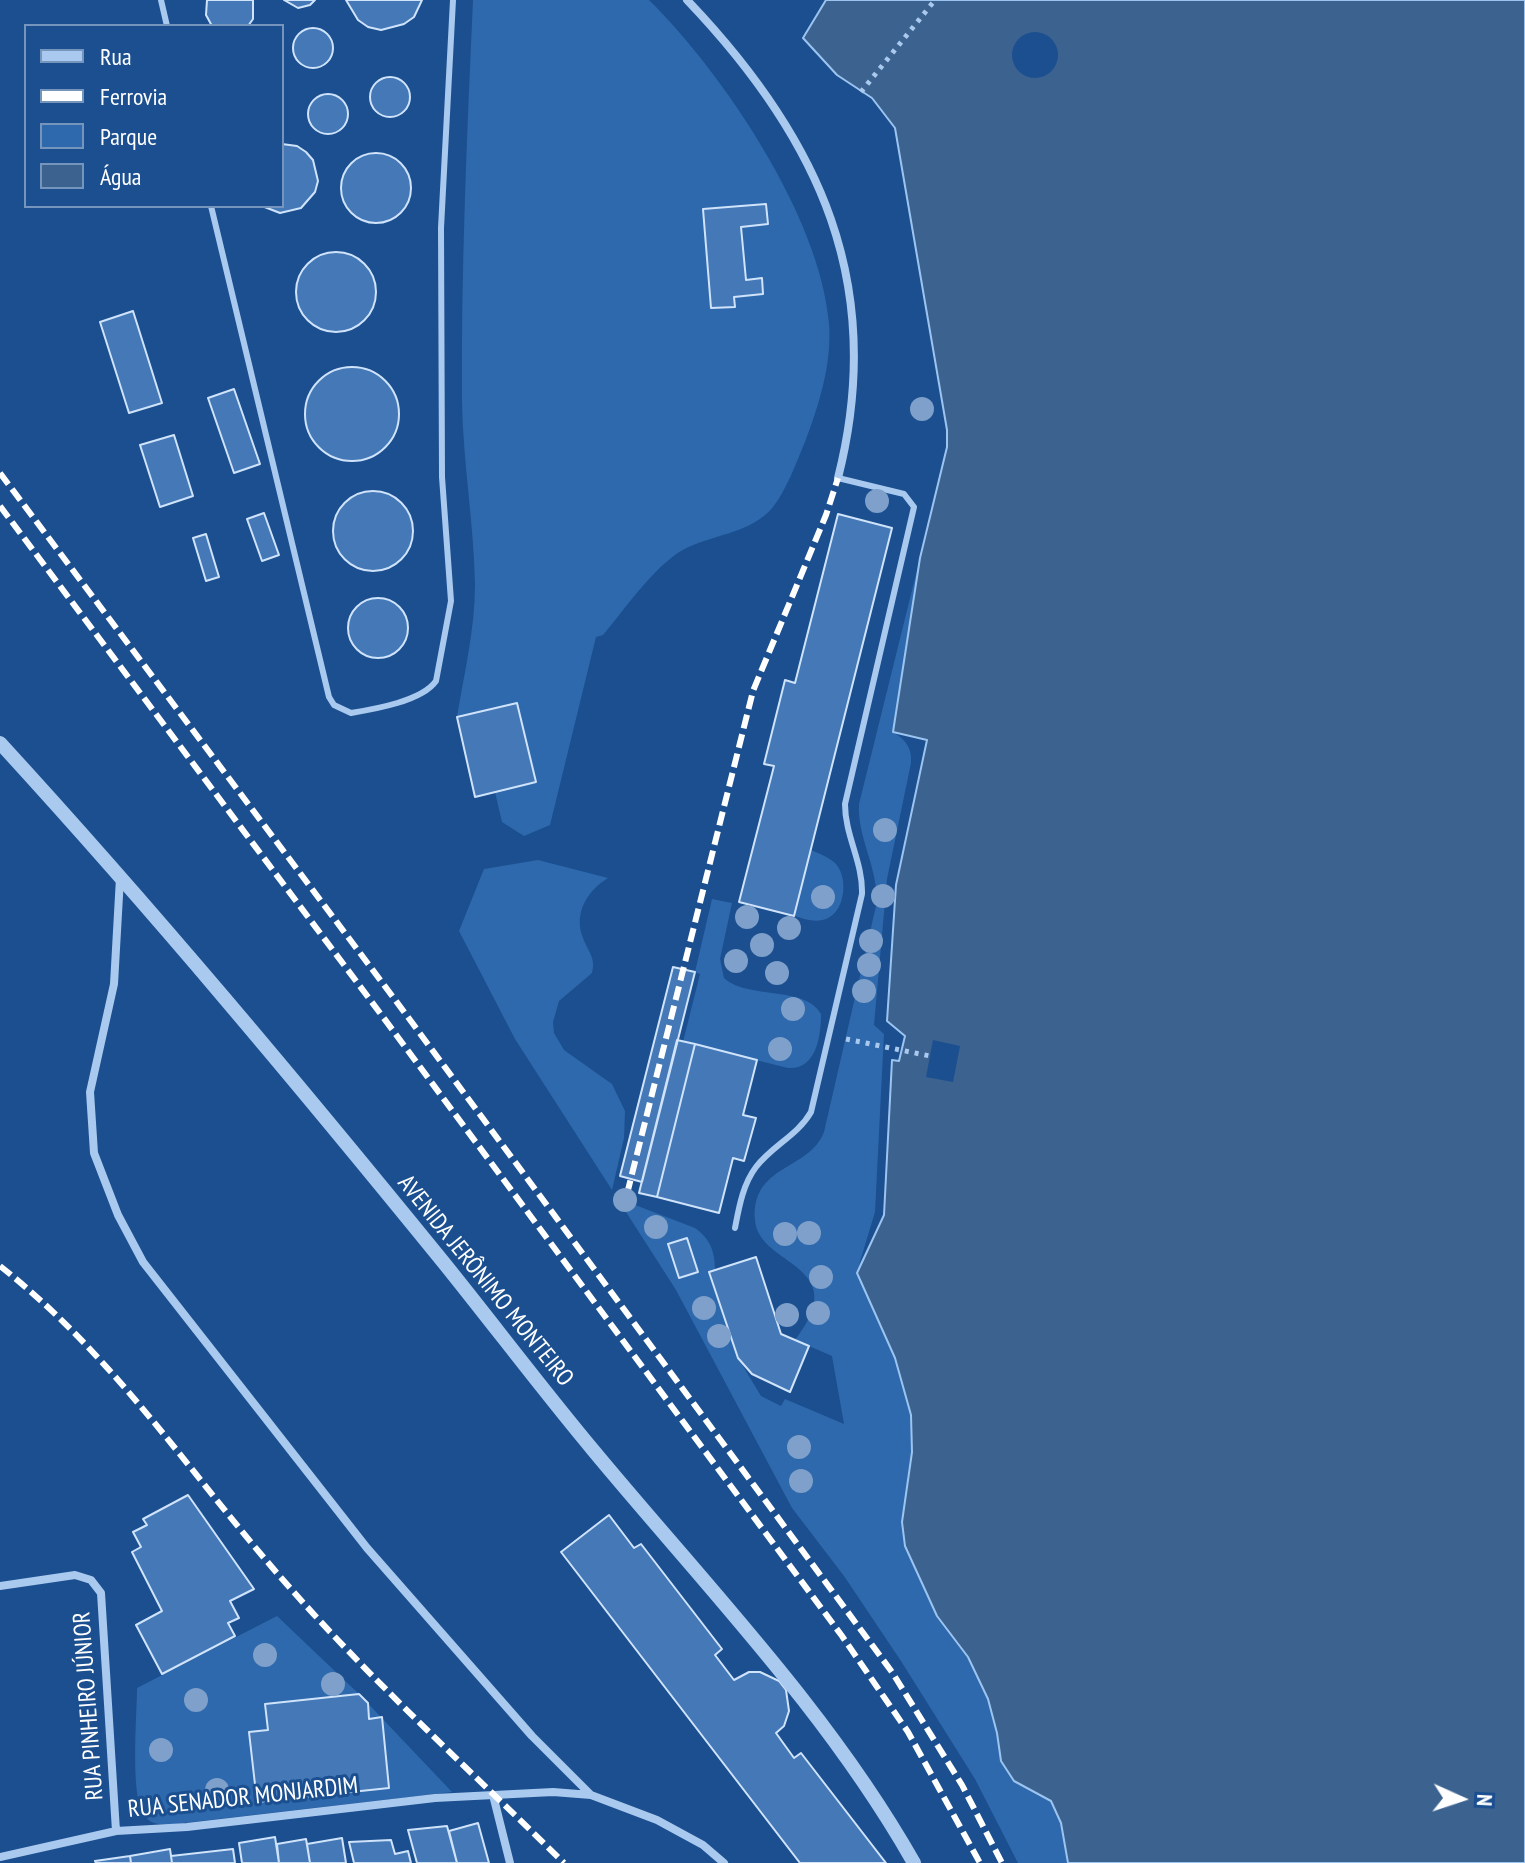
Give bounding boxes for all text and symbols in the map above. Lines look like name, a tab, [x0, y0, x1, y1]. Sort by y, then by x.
legend	[24, 24, 284, 208]
text: Rua	[100, 41, 132, 72]
text: Ferrovia	[100, 81, 167, 112]
text: Parque	[100, 121, 157, 152]
text: Água	[100, 161, 141, 192]
street label: AVENIDA JERÔNIMO MONTEIRO	[391, 1170, 579, 1392]
street label: RUA PINHEIRO JÚNIOR	[68, 1611, 110, 1801]
north arrow	[1421, 1759, 1501, 1839]
street label: RUA SENADOR MONJARDIM	[127, 1772, 359, 1824]
text: N	[1471, 1794, 1499, 1807]

